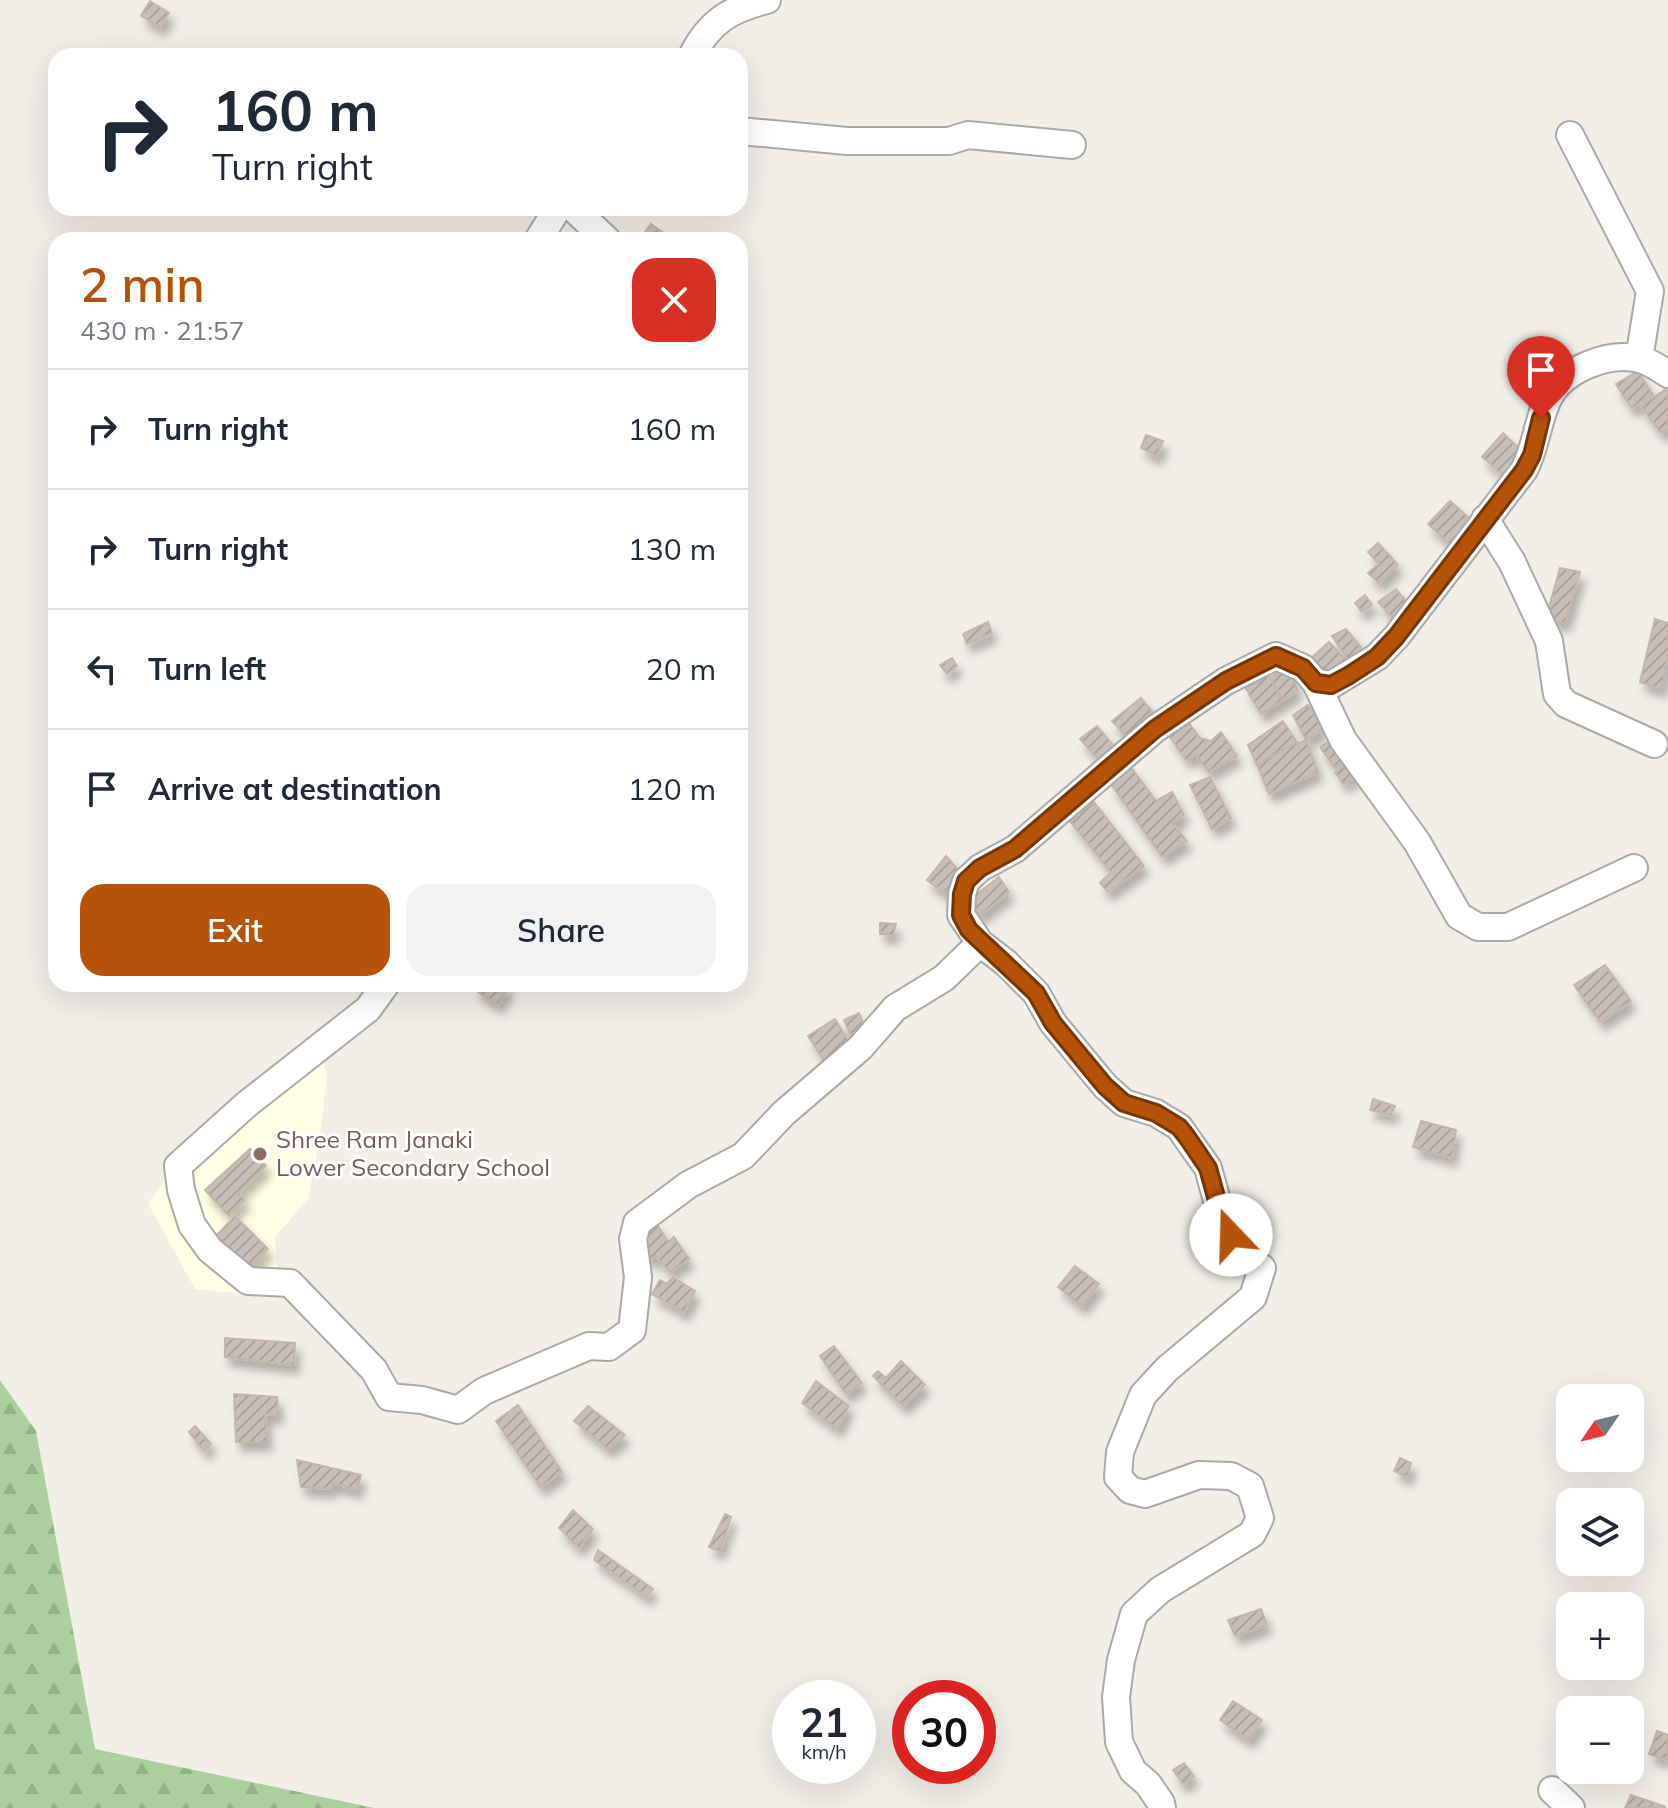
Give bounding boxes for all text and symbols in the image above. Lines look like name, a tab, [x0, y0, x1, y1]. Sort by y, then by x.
text: 160 m	[212, 75, 379, 145]
icon: right	[80, 80, 184, 184]
text: Turn right	[212, 144, 373, 189]
text: 2 min	[80, 254, 205, 314]
button: close	[632, 258, 716, 342]
text: 430 m · 21:57	[80, 314, 244, 347]
pin	[1507, 336, 1575, 418]
icon: arrive	[1519, 348, 1563, 392]
icon: right	[80, 407, 124, 451]
text: Turn right	[148, 410, 288, 448]
text: 160 m	[628, 410, 716, 448]
icon: right	[80, 527, 124, 571]
text: Turn right	[148, 530, 288, 568]
text: 130 m	[628, 530, 716, 568]
icon: left	[80, 647, 124, 691]
text: Turn left	[148, 650, 266, 688]
text: 20 m	[646, 650, 716, 688]
icon: arrive	[80, 767, 124, 811]
text: Arrive at destination	[148, 770, 442, 808]
text: 120 m	[628, 770, 716, 808]
button: Exit	[80, 884, 390, 976]
button: Share	[406, 884, 716, 976]
place label: Shree Ram Janaki Lower Secondary School	[276, 1124, 550, 1182]
marker: Shree Ram Janaki Lower Secondary School	[251, 1145, 269, 1163]
position arrow	[1189, 1193, 1273, 1277]
north arrow	[1556, 1384, 1644, 1472]
map controls	[1556, 1384, 1644, 1784]
button: layers	[1556, 1488, 1644, 1576]
button: +	[1556, 1592, 1644, 1680]
speed limit sign: 30	[892, 1680, 996, 1784]
button: −	[1556, 1696, 1644, 1784]
text: 21	[800, 1697, 848, 1747]
text: km/h	[801, 1739, 847, 1764]

